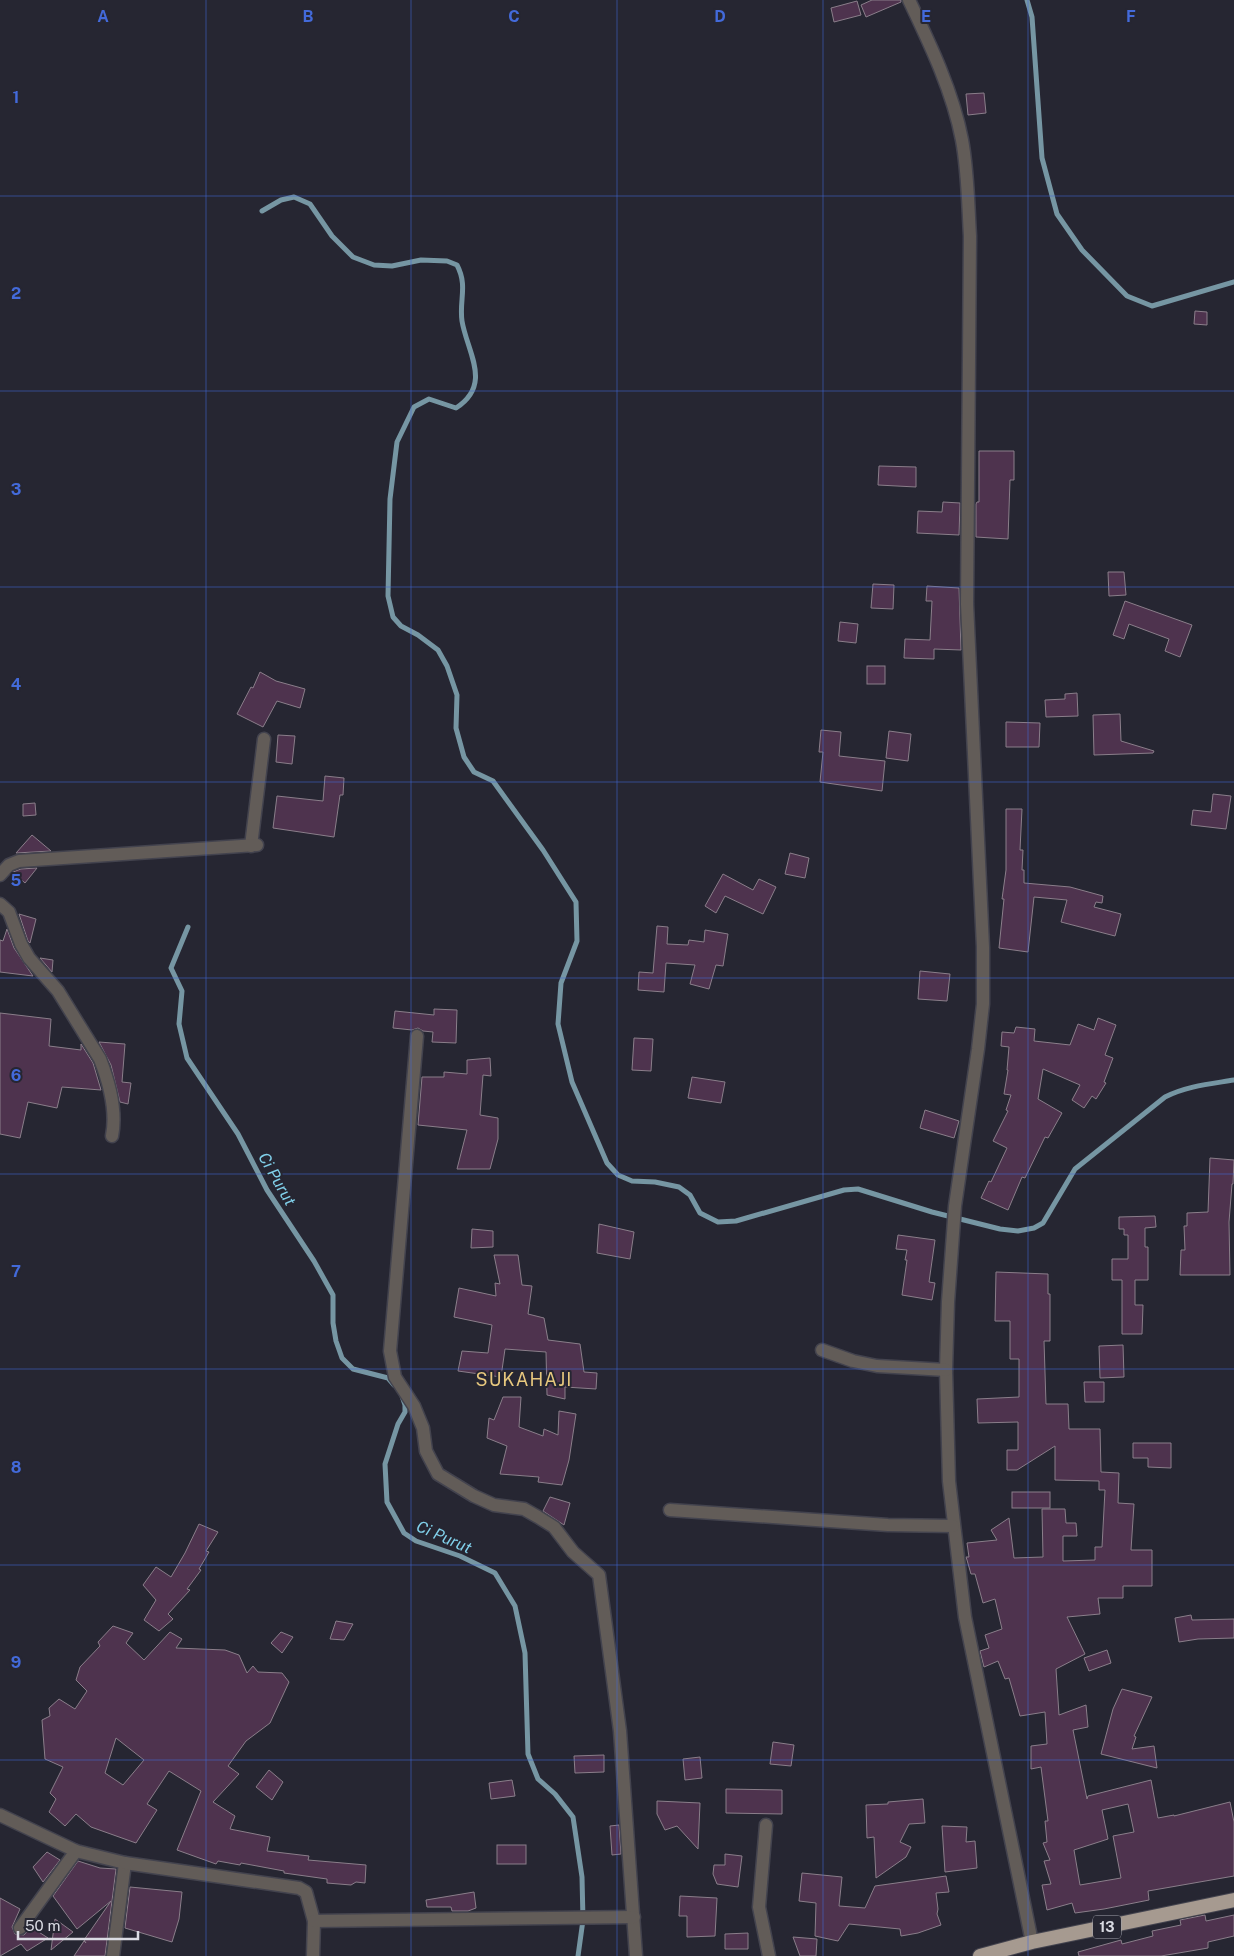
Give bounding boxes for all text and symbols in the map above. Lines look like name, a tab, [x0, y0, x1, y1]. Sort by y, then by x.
text: A	[97, 7, 109, 26]
text: B	[303, 7, 314, 26]
text: C	[508, 7, 520, 26]
text: D	[714, 7, 726, 26]
text: E	[921, 7, 931, 26]
text: F	[1126, 7, 1136, 26]
text: 1	[13, 88, 19, 107]
text: 2	[11, 284, 21, 303]
text: 3	[11, 480, 21, 499]
text: 4	[11, 675, 22, 694]
text: 5	[11, 871, 22, 890]
text: 6	[11, 1066, 21, 1085]
water label: Ci Purut	[254, 1149, 300, 1209]
text: 7	[11, 1262, 21, 1281]
district label: SUKAHAJI	[476, 1369, 572, 1390]
text: 8	[11, 1458, 22, 1477]
water label: Ci Purut	[413, 1516, 475, 1558]
text: 9	[11, 1653, 21, 1672]
scale bar	[18, 1908, 138, 1940]
road number: 13	[1093, 1915, 1121, 1938]
text: 50 m	[25, 1917, 60, 1934]

